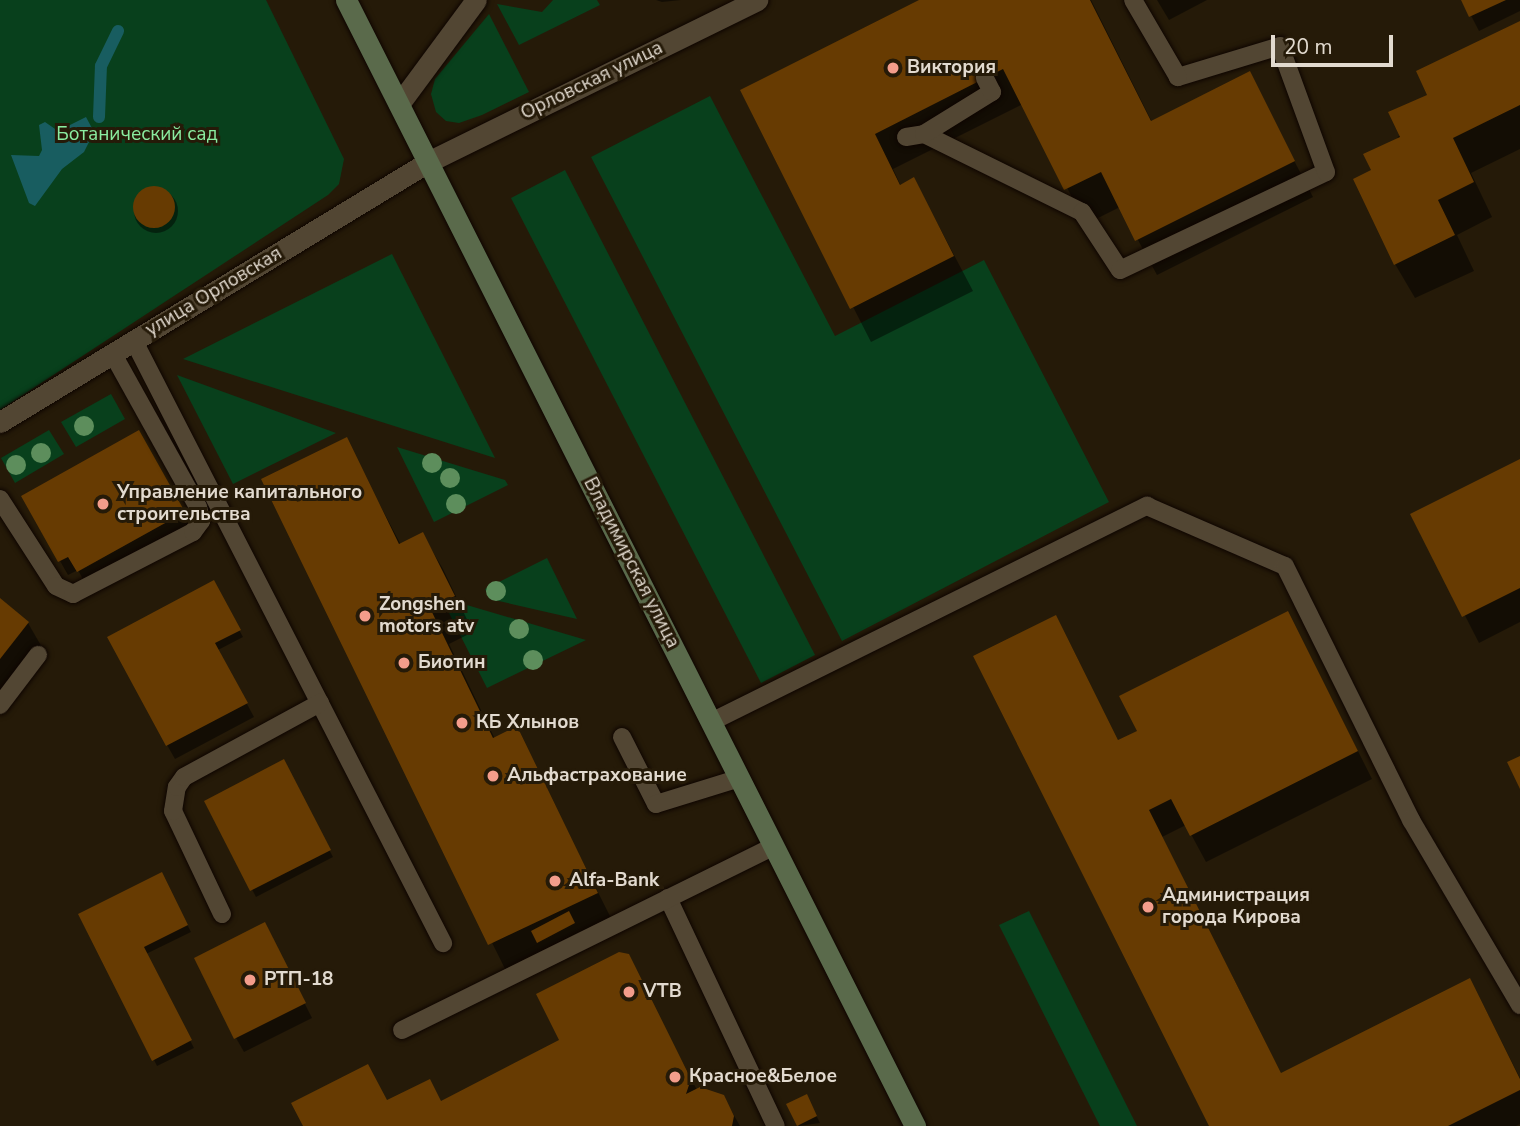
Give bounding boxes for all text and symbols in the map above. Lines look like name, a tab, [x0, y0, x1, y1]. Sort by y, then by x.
scale bar	[1275, 21, 1398, 65]
text: 20 m	[1284, 33, 1333, 61]
street label: Орловская улица	[517, 37, 667, 125]
place label: Виктория	[907, 57, 996, 79]
marker: Виктория	[885, 60, 901, 76]
park label: Ботанический сад	[56, 124, 218, 146]
street label: улица Орловская	[142, 242, 286, 342]
street label: Владимирская улица	[578, 474, 684, 652]
place label: Управление капитального строительства	[117, 482, 362, 526]
marker: Управление капитального строительства	[95, 496, 111, 512]
place label: Zongshen motors atv	[379, 594, 474, 638]
marker: Zongshen motors atv	[357, 608, 373, 624]
place label: Биотин	[418, 652, 485, 674]
marker: Биотин	[396, 655, 412, 671]
place label: КБ Хлынов	[476, 712, 579, 734]
marker: КБ Хлынов	[454, 715, 470, 731]
place label: Альфастрахование	[507, 765, 687, 787]
marker: Альфастрахование	[485, 768, 501, 784]
place label: Alfa-Bank	[569, 870, 659, 892]
marker: Alfa-Bank	[547, 873, 563, 889]
place label: Администрация города Кирова	[1162, 885, 1310, 929]
marker: Администрация города Кирова	[1140, 899, 1156, 915]
place label: РТП-18	[264, 969, 333, 991]
marker: РТП-18	[242, 972, 258, 988]
place label: VTB	[643, 981, 682, 1003]
marker: VTB	[621, 984, 637, 1000]
place label: Красное&Белое	[689, 1066, 837, 1088]
marker: Красное&Белое	[667, 1069, 683, 1085]

